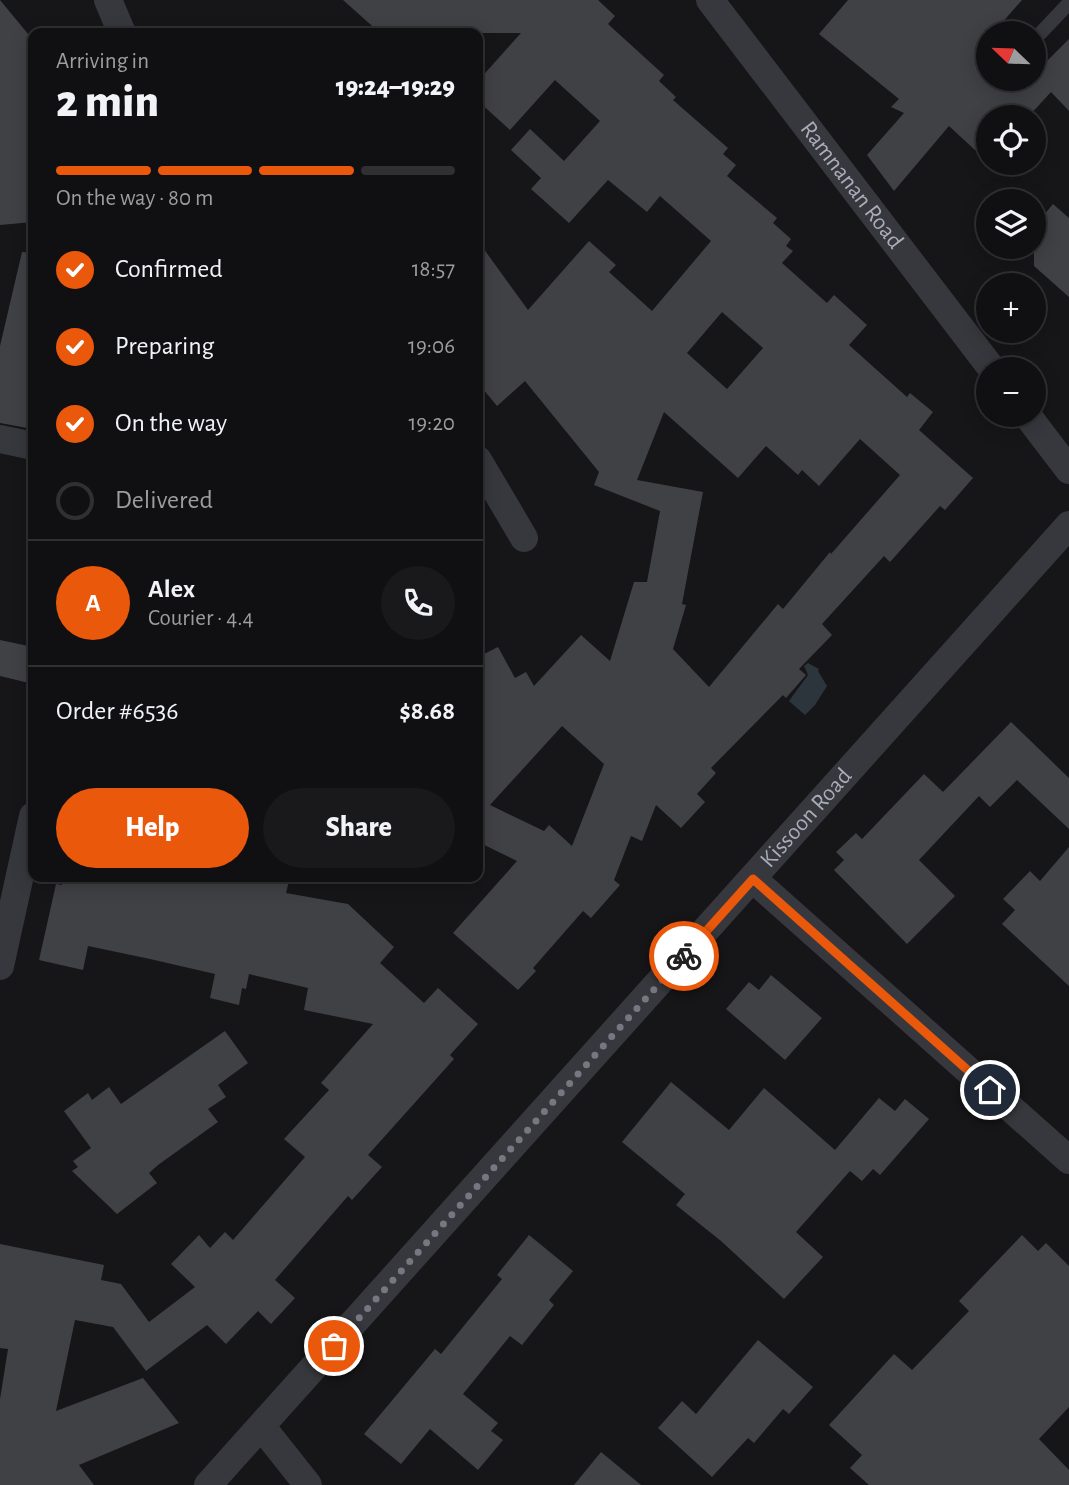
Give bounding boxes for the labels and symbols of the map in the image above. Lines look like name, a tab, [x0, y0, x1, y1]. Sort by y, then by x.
north arrow	[976, 21, 1046, 91]
street label: Ramnanan Road	[795, 117, 908, 253]
street label: Kissoon Road	[756, 764, 857, 872]
courier	[649, 921, 719, 991]
pin	[960, 1060, 1020, 1120]
pin	[304, 1316, 364, 1376]

